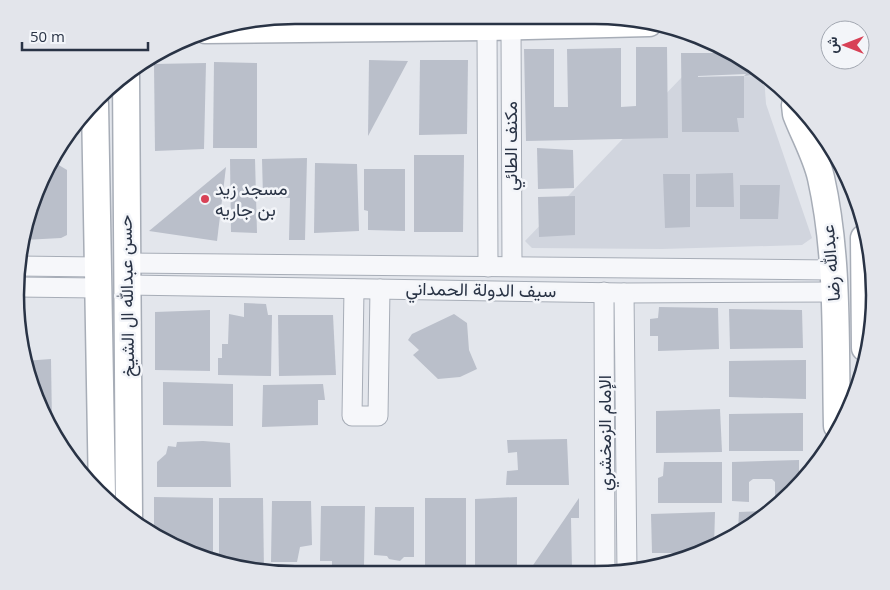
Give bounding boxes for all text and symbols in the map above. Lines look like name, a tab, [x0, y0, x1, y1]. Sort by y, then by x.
scale bar	[22, 20, 149, 52]
north arrow	[820, 20, 870, 70]
text: 50 m	[30, 26, 65, 46]
text: ش	[822, 36, 841, 53]
street label: مكنف الطائي	[498, 101, 526, 191]
place label: مسجد زيد بن جاريه	[215, 176, 288, 221]
marker: مسجد زيد بن جاريه	[199, 193, 211, 205]
street label: حسن عبدالله ال الشيخ	[113, 215, 140, 377]
street label: عبدالله رضا	[815, 224, 845, 303]
street label: سيف الدولة الحمداني	[405, 276, 557, 306]
street label: الإمام الزمخشري	[592, 375, 620, 491]

